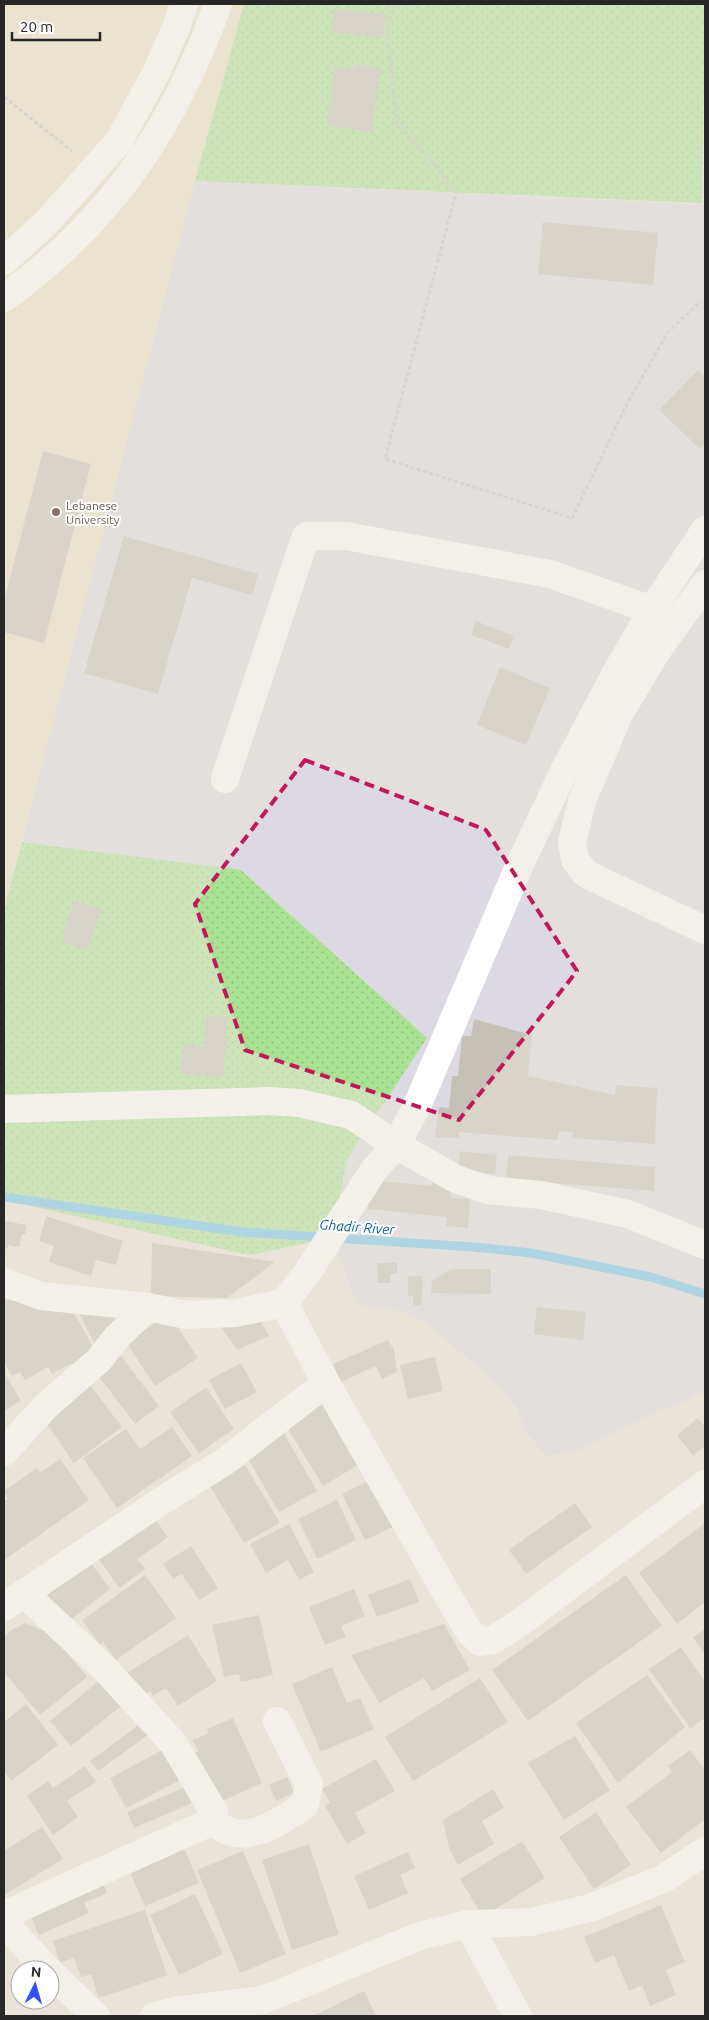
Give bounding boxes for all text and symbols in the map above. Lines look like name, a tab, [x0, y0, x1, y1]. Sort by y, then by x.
scale bar	[12, 10, 100, 42]
text: 20 m	[20, 18, 53, 35]
place label: Lebanese University	[66, 499, 120, 526]
marker: Lebanese University	[50, 506, 62, 518]
water label: Ghadir River	[319, 1216, 396, 1238]
north arrow	[10, 1960, 60, 2010]
text: N	[30, 1964, 42, 1980]

